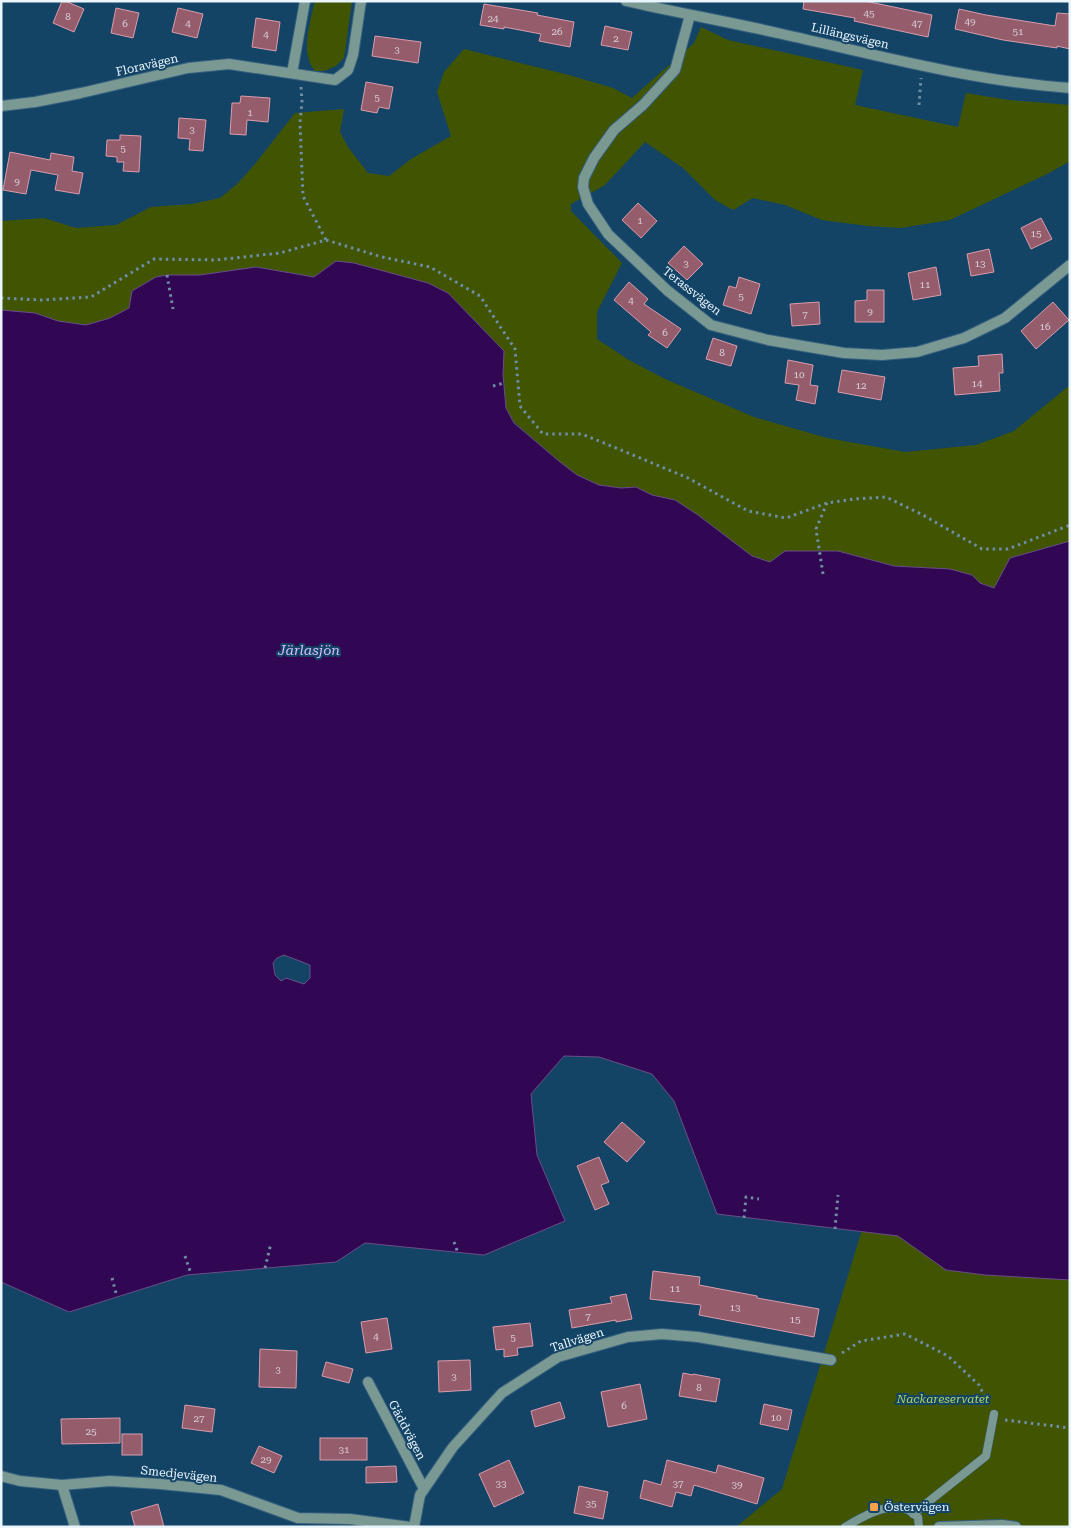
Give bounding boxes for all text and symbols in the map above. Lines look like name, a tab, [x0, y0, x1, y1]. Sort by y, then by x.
house number: 45	[863, 8, 875, 19]
house number: 8	[65, 11, 71, 22]
house number: 24	[487, 13, 499, 24]
house number: 49	[964, 16, 976, 27]
house number: 6	[122, 18, 128, 29]
house number: 4	[185, 18, 191, 29]
house number: 47	[911, 18, 923, 29]
street label: Lillängsvägen	[810, 20, 890, 52]
house number: 26	[551, 26, 563, 37]
house number: 51	[1012, 26, 1024, 37]
house number: 4	[263, 29, 269, 40]
house number: 2	[613, 33, 619, 44]
house number: 3	[394, 44, 400, 55]
street label: Floravägen	[115, 51, 180, 79]
house number: 5	[374, 92, 380, 103]
house number: 1	[247, 107, 253, 118]
house number: 3	[189, 124, 195, 135]
house number: 5	[120, 143, 126, 154]
house number: 9	[14, 176, 20, 187]
house number: 1	[637, 215, 643, 226]
house number: 15	[1030, 228, 1042, 239]
house number: 3	[683, 258, 689, 269]
house number: 13	[974, 258, 986, 269]
street label: Terassvägen	[660, 264, 724, 318]
house number: 11	[919, 279, 931, 290]
house number: 5	[738, 291, 744, 302]
house number: 4	[628, 295, 634, 306]
house number: 9	[867, 306, 873, 317]
house number: 7	[802, 309, 808, 320]
house number: 16	[1039, 321, 1051, 332]
house number: 6	[662, 327, 668, 338]
house number: 8	[719, 347, 725, 358]
house number: 10	[793, 369, 805, 380]
house number: 14	[971, 378, 983, 389]
house number: 12	[855, 380, 867, 391]
water label: Järlasjön	[277, 642, 340, 658]
house number: 11	[669, 1283, 681, 1294]
house number: 13	[729, 1302, 741, 1313]
house number: 7	[585, 1311, 591, 1322]
house number: 15	[789, 1314, 801, 1325]
street label: Tallvägen	[549, 1325, 606, 1355]
house number: 4	[373, 1331, 379, 1342]
house number: 5	[510, 1332, 516, 1343]
house number: 3	[275, 1364, 281, 1375]
house number: 3	[451, 1371, 457, 1382]
house number: 8	[696, 1382, 702, 1393]
park label: Nackareservatet	[896, 1392, 990, 1406]
street label: Gäddvägen	[385, 1398, 429, 1462]
house number: 6	[621, 1400, 627, 1411]
house number: 10	[770, 1412, 782, 1423]
house number: 27	[193, 1413, 205, 1424]
house number: 25	[85, 1426, 97, 1437]
house number: 31	[338, 1444, 350, 1455]
house number: 29	[260, 1454, 272, 1465]
street label: Smedjevägen	[140, 1463, 218, 1485]
house number: 33	[495, 1478, 507, 1489]
house number: 37	[672, 1478, 684, 1489]
house number: 39	[731, 1479, 743, 1490]
house number: 35	[585, 1498, 597, 1509]
place label: Östervägen	[884, 1500, 950, 1514]
marker: Östervägen	[868, 1501, 880, 1513]

